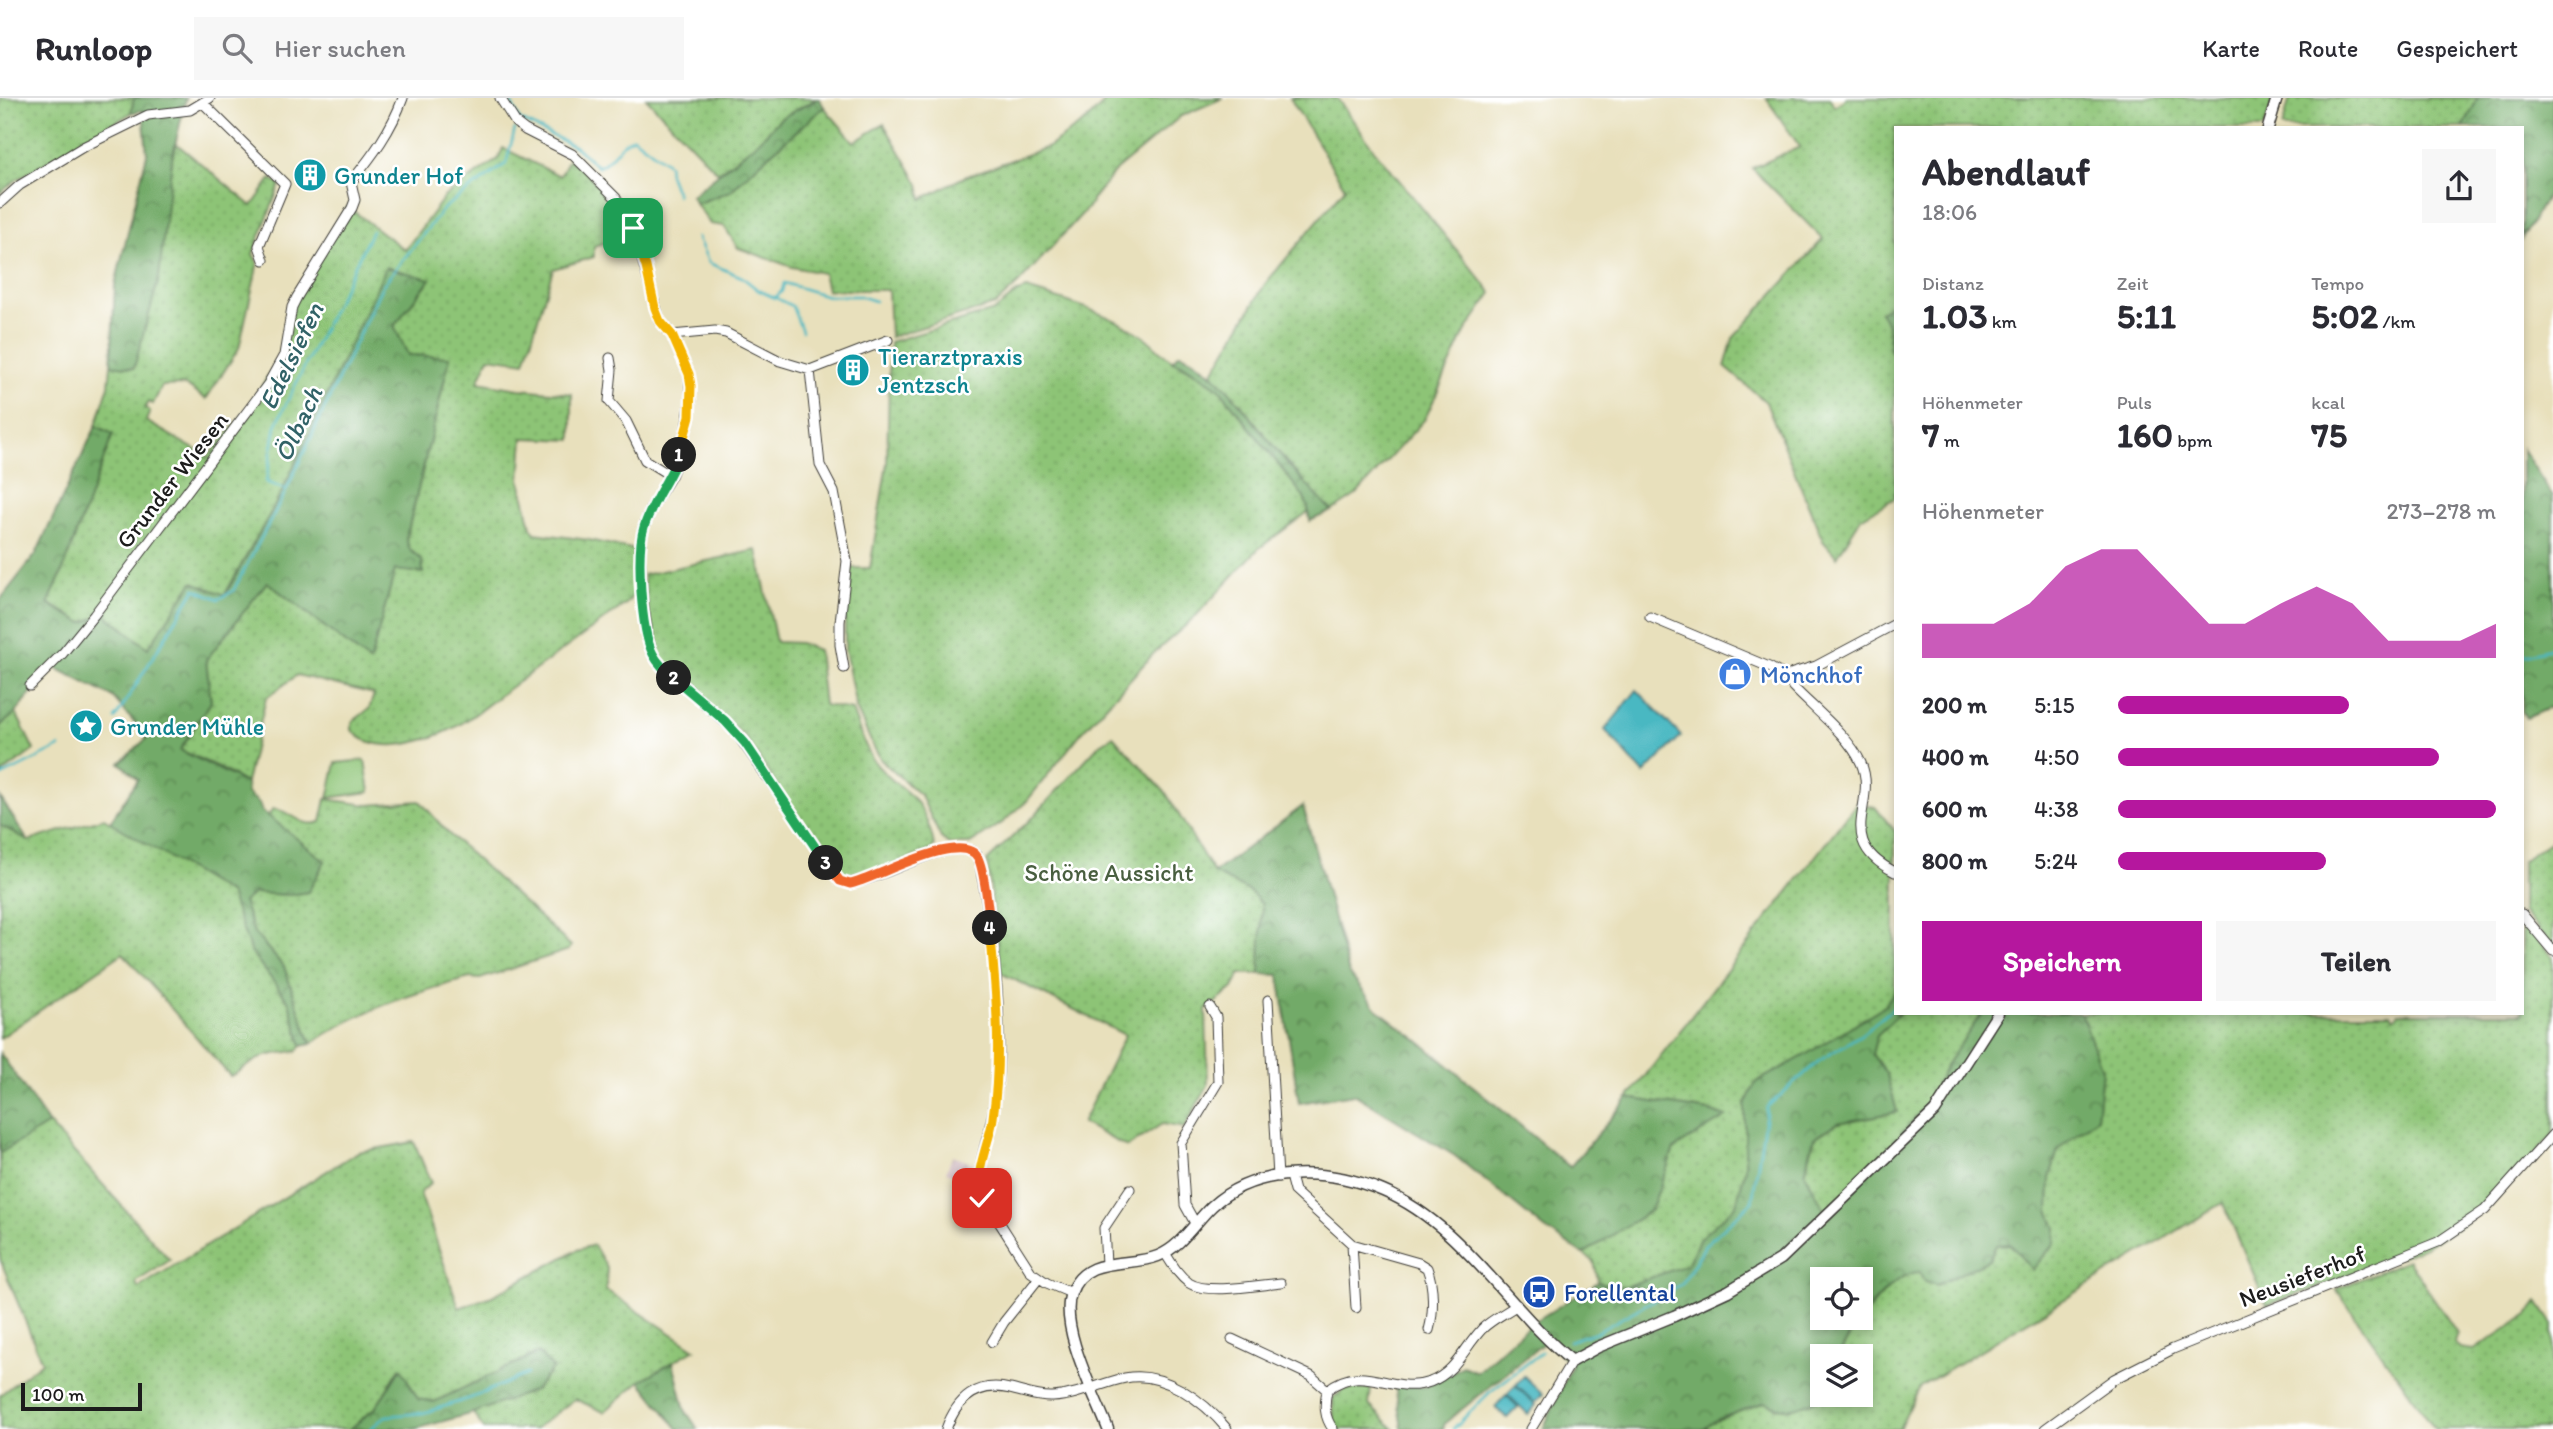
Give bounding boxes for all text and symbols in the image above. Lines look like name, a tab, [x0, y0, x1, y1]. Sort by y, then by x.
search box	[194, 17, 684, 80]
text: Runloop	[35, 29, 152, 68]
icon: search	[218, 29, 256, 67]
text: Hier suchen	[274, 32, 406, 64]
text: Karte	[2202, 34, 2260, 63]
text: Route	[2298, 34, 2358, 63]
text: Gespeichert	[2396, 34, 2518, 63]
text: Abendlauf	[1922, 149, 2090, 195]
button: share	[2422, 149, 2496, 223]
building icon: Grunder Hof	[291, 156, 329, 194]
place label: Grunder Hof	[334, 161, 463, 190]
pin	[603, 198, 663, 258]
text: 18:06	[1922, 198, 1977, 226]
icon: arrive	[614, 209, 652, 247]
text: Distanz	[1922, 272, 1984, 295]
text: Zeit	[2117, 272, 2149, 295]
text: Tempo	[2311, 272, 2364, 295]
text: 1.03	[1922, 295, 1988, 337]
text: 5:11	[2117, 295, 2176, 337]
text: 5:02	[2311, 295, 2378, 337]
water label: Edelsiefen	[251, 297, 331, 415]
text: km	[1988, 310, 2017, 333]
text: /km	[2378, 310, 2416, 333]
place label: Tierarztpraxis Jentzsch	[878, 342, 1023, 399]
building icon: Tierarztpraxis Jentzsch	[834, 351, 872, 389]
water label: Ölbach	[267, 380, 330, 467]
text: Höhenmeter	[1922, 391, 2023, 414]
text: Puls	[2117, 391, 2152, 414]
text: kcal	[2311, 391, 2345, 414]
street label: Grunder Wiesen	[110, 406, 235, 554]
text: 7	[1922, 414, 1939, 456]
text: 160	[2117, 414, 2173, 456]
text: 75	[2311, 414, 2347, 456]
text: m	[1939, 429, 1960, 452]
text: bpm	[2173, 429, 2213, 452]
pin: 1	[662, 438, 696, 472]
text: 1	[674, 443, 683, 466]
text: Höhenmeter	[1922, 497, 2044, 525]
text: 273–278 m	[2386, 497, 2496, 525]
shop icon: Mönchhof	[1716, 655, 1754, 693]
pin: 2	[656, 660, 692, 696]
place label: Mönchhof	[1760, 660, 1863, 689]
text: 2	[669, 666, 679, 689]
text: 200 m	[1922, 691, 1987, 719]
text: 5:15	[2034, 691, 2074, 719]
place icon: Grunder Mühle	[67, 707, 105, 745]
place label: Grunder Mühle	[110, 712, 264, 741]
text: 400 m	[1922, 743, 1989, 771]
text: 4:50	[2034, 743, 2080, 771]
text: 600 m	[1922, 795, 1987, 823]
text: 4:38	[2034, 795, 2079, 823]
pin: 3	[808, 846, 844, 880]
text: 800 m	[1922, 847, 1987, 875]
text: 5:24	[2034, 847, 2078, 875]
text: 3	[820, 851, 831, 874]
park label: Schöne Aussicht	[1025, 858, 1193, 887]
pin: 4	[972, 910, 1007, 946]
text: 4	[984, 916, 995, 939]
button: Speichern	[1922, 921, 2202, 1001]
button: Teilen	[2216, 921, 2496, 1001]
pin	[952, 1168, 1012, 1228]
icon: check	[963, 1179, 1001, 1217]
street label: Neusieferhof	[2235, 1239, 2369, 1313]
map controls	[1810, 1267, 1873, 1407]
button: locate	[1810, 1267, 1873, 1330]
bus stop icon: Forellental	[1520, 1273, 1558, 1311]
place label: Forellental	[1564, 1278, 1676, 1307]
button: layers	[1810, 1344, 1873, 1407]
scale bar	[21, 1380, 142, 1412]
text: 100 m	[32, 1383, 84, 1406]

